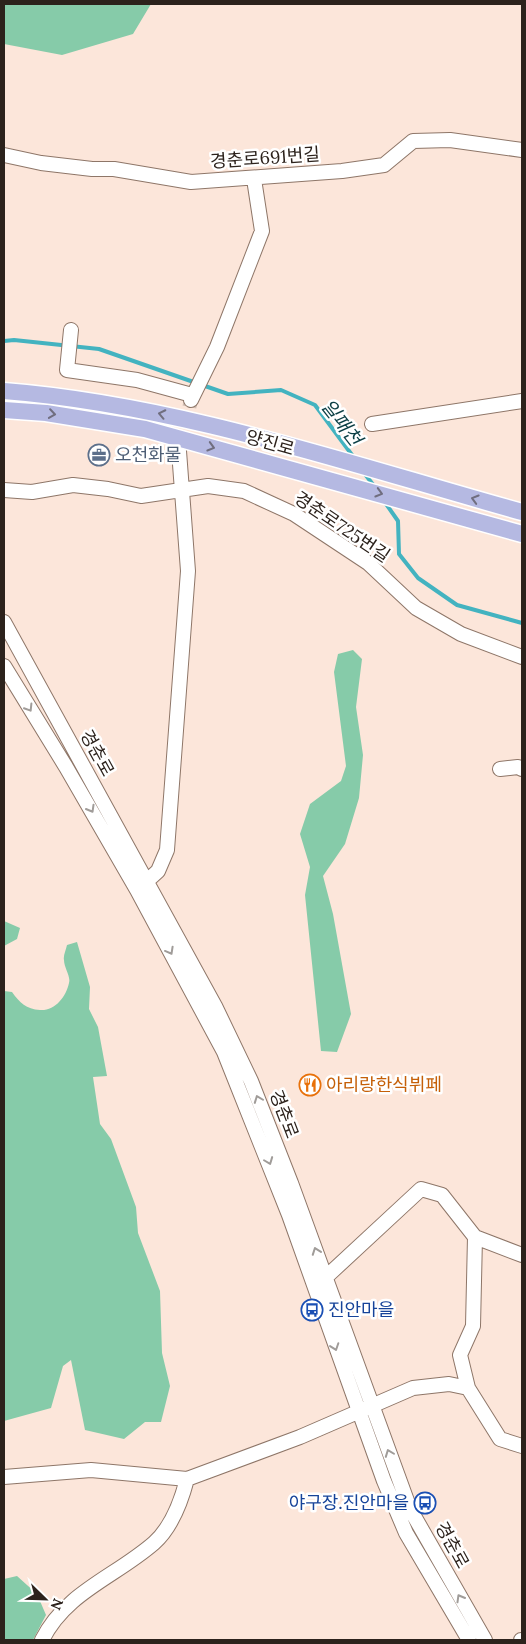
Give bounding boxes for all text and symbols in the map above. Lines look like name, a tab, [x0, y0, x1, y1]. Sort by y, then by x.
street label: 경춘로691번길	[209, 142, 321, 173]
water label: 일패천	[316, 394, 369, 451]
one-way arrow	[48, 409, 57, 419]
one-way arrow	[158, 410, 167, 420]
street label: 양진로	[243, 425, 297, 460]
one-way arrow	[207, 442, 215, 452]
office icon: 오천화물	[87, 443, 111, 467]
place label: 오천화물	[115, 443, 181, 466]
street label: 경춘로725번길	[290, 486, 395, 567]
one-way arrow	[374, 488, 382, 498]
one-way arrow	[471, 494, 480, 505]
one-way arrow	[23, 702, 33, 711]
street label: 경춘로	[75, 725, 120, 780]
one-way arrow	[84, 804, 94, 813]
one-way arrow	[164, 945, 174, 954]
restaurant icon: 아리랑한식뷔페	[298, 1073, 322, 1097]
place label: 아리랑한식뷔페	[326, 1073, 442, 1096]
street label: 경춘로	[265, 1087, 304, 1141]
one-way arrow	[254, 1095, 264, 1104]
one-way arrow	[262, 1156, 273, 1165]
one-way arrow	[312, 1247, 322, 1255]
bus stop icon: 진안마을	[300, 1298, 324, 1322]
place label: 진안마을	[328, 1298, 394, 1321]
one-way arrow	[329, 1342, 339, 1351]
one-way arrow	[385, 1449, 395, 1457]
place label: 야구장.진안마을	[289, 1491, 409, 1514]
bus stop icon: 야구장.진안마을	[413, 1491, 437, 1515]
street label: 경춘로	[430, 1517, 475, 1572]
north arrow	[20, 1574, 70, 1624]
one-way arrow	[457, 1595, 467, 1604]
text: N	[46, 1596, 67, 1613]

